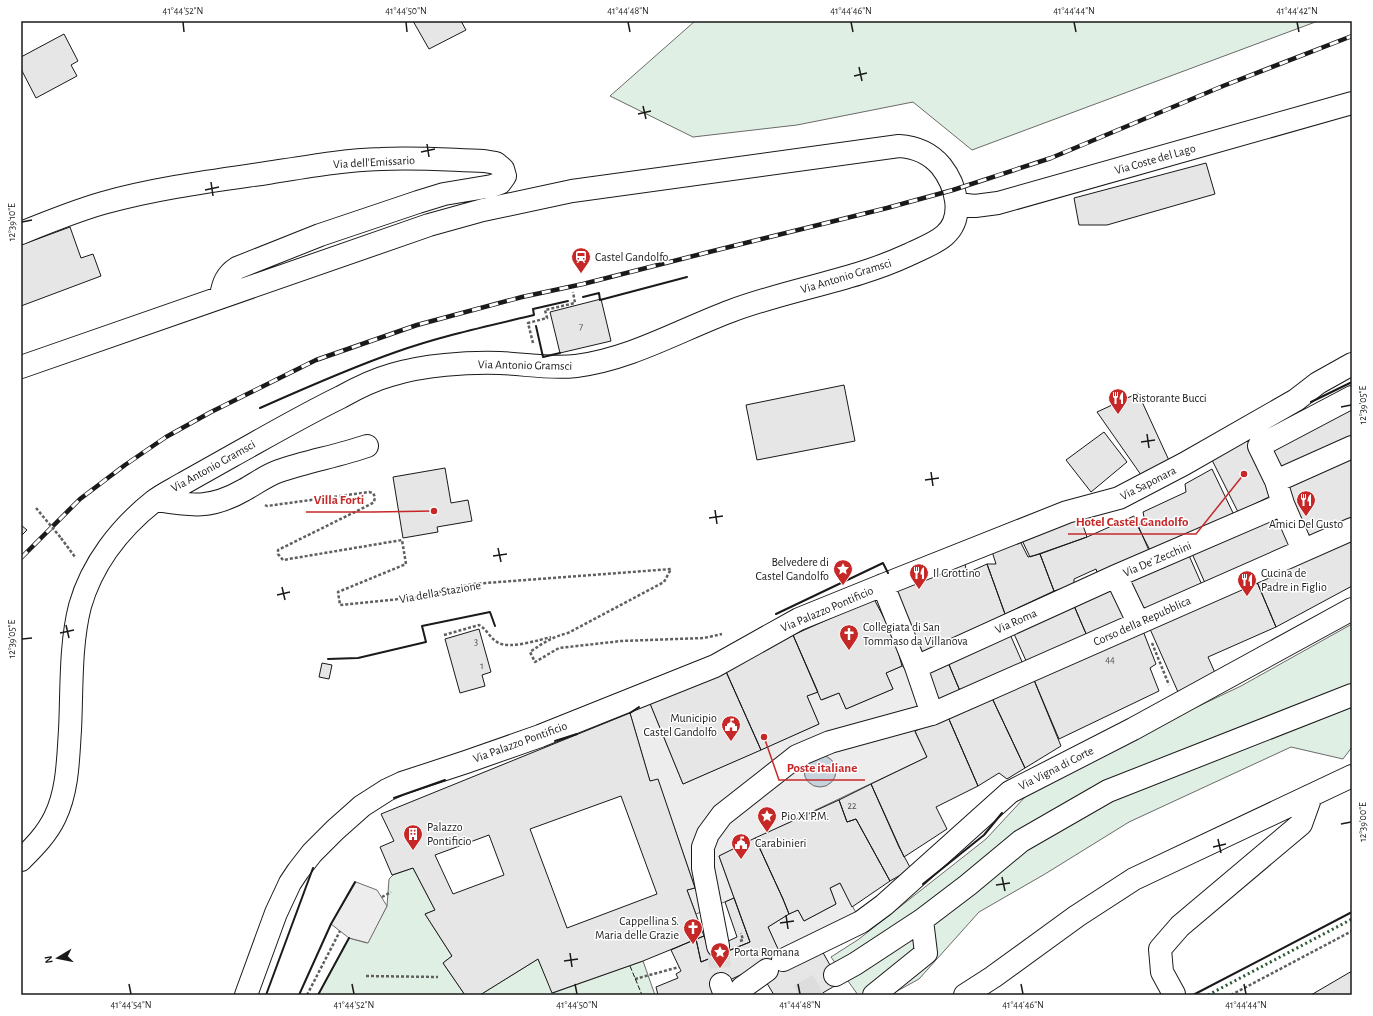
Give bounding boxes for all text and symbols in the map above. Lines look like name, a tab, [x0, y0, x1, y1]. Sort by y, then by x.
text: 41°44'52"N	[163, 6, 203, 16]
text: 41°44'50"N	[385, 6, 427, 16]
text: 41°44'48"N	[607, 6, 649, 16]
text: 41°44'46"N	[830, 6, 872, 16]
text: 41°44'44"N	[1053, 6, 1095, 16]
text: 41°44'42"N	[1276, 6, 1318, 16]
street label: Via Coste del Lago	[1113, 142, 1197, 176]
street label: Via dell'Emissario	[333, 154, 415, 170]
text: 12°39'10"E	[7, 203, 17, 241]
station icon: Castel Gandolfo	[570, 246, 592, 274]
place label: Castel Gandolfo	[595, 251, 669, 263]
street label: Via Antonio Gramsci	[799, 256, 893, 296]
house number: 7	[579, 322, 583, 332]
street label: Via Antonio Gramsci	[478, 358, 572, 372]
text: 12°39'05"E	[1358, 386, 1368, 424]
restaurant icon: Ristorante Bucci	[1107, 387, 1129, 415]
place label: Ristorante Bucci	[1132, 392, 1207, 404]
street label: Via Antonio Gramsci	[169, 438, 257, 494]
street label: Via Saponara	[1118, 464, 1178, 502]
callout: Villa Forti	[306, 487, 373, 512]
restaurant icon: Amici Del Gusto	[1295, 489, 1317, 517]
text: Villa Forti	[314, 494, 364, 507]
callout: Hotel Castel Gandolfo	[1068, 509, 1196, 534]
text: Hotel Castel Gandolfo	[1076, 516, 1189, 529]
place label: Amici Del Gusto	[1269, 518, 1343, 530]
street label: Via De' Zecchini	[1121, 539, 1193, 579]
place label: Belvedere di Castel Gandolfo	[756, 556, 829, 582]
place icon: Belvedere di Castel Gandolfo	[832, 558, 854, 586]
restaurant icon: Il Grottino	[908, 562, 930, 590]
place label: Il Grottino	[933, 567, 981, 579]
place label: Cucina de Padre in Figlio	[1261, 567, 1327, 593]
restaurant icon: Cucina de Padre in Figlio	[1236, 569, 1258, 597]
street label: Via della Stazione	[398, 579, 482, 605]
street label: Via Palazzo Pontificio	[779, 584, 875, 634]
street label: Corso della Repubblica	[1091, 594, 1193, 648]
street label: Via Roma	[993, 606, 1039, 635]
text: 12°39'05"E	[7, 620, 17, 658]
place label: Collegiata di San Tommaso da Villanova	[863, 621, 968, 647]
church icon: Collegiata di San Tommaso da Villanova	[838, 623, 860, 651]
house number: 3	[474, 637, 478, 647]
house number: 44	[1105, 655, 1115, 665]
house number: 1	[480, 661, 484, 671]
place label: Municipio Castel Gandolfo	[644, 712, 717, 738]
public building icon: Municipio Castel Gandolfo	[720, 714, 742, 742]
street label: Via Palazzo Pontificio	[471, 719, 569, 765]
street label: Via Vigna di Corte	[1017, 744, 1095, 792]
callout: Poste italiane	[779, 755, 865, 780]
text: Poste italiane	[787, 762, 857, 775]
house number: 22	[847, 801, 857, 811]
text: 12°39'00"E	[1358, 802, 1368, 842]
place icon: Pio XI P.M.	[756, 805, 778, 833]
place label: Pio XI P.M.	[781, 810, 829, 822]
place label: Palazzo Pontificio	[427, 821, 472, 847]
building icon: Palazzo Pontificio	[402, 823, 424, 851]
public building icon: Carabinieri	[730, 832, 752, 860]
place label: Carabinieri	[755, 837, 806, 849]
place label: Cappellina S. Maria delle Grazie	[595, 915, 679, 941]
church icon: Cappellina S. Maria delle Grazie	[682, 917, 704, 945]
north arrow	[38, 938, 78, 978]
place icon: Porta Romana	[709, 941, 731, 969]
place label: Porta Romana	[734, 946, 800, 958]
text: N	[43, 955, 55, 964]
text: 41°44'54"N	[110, 1000, 152, 1010]
text: 41°44'52"N	[334, 1000, 374, 1010]
text: 41°44'50"N	[556, 1000, 598, 1010]
text: 41°44'48"N	[779, 1000, 821, 1010]
text: 41°44'46"N	[1002, 1000, 1044, 1010]
text: 41°44'44"N	[1225, 1000, 1267, 1010]

